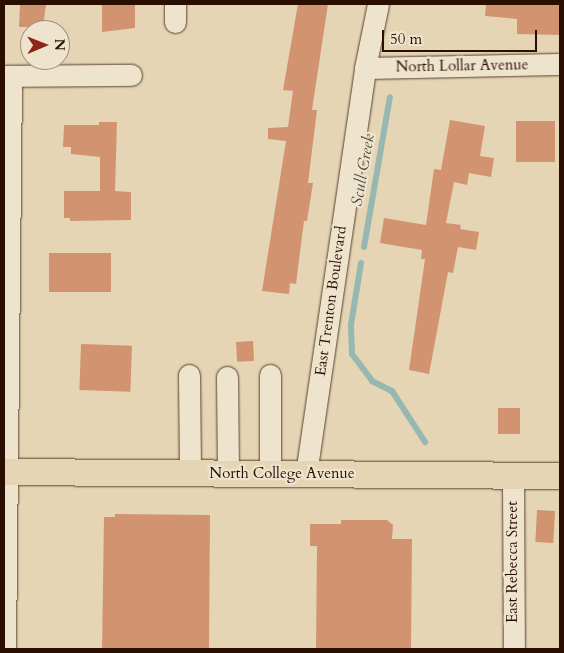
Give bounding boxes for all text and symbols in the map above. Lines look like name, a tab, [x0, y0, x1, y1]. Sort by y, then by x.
north arrow	[20, 20, 70, 70]
scale bar	[384, 20, 539, 52]
text: 50 m	[390, 29, 422, 49]
text: N	[50, 39, 69, 51]
street label: North Lollar Avenue	[395, 56, 529, 76]
water label: Scull Creek	[347, 133, 379, 207]
street label: East Trenton Boulevard	[312, 225, 350, 377]
street label: North College Avenue	[209, 465, 355, 483]
street label: East Rebecca Street	[504, 501, 522, 623]

